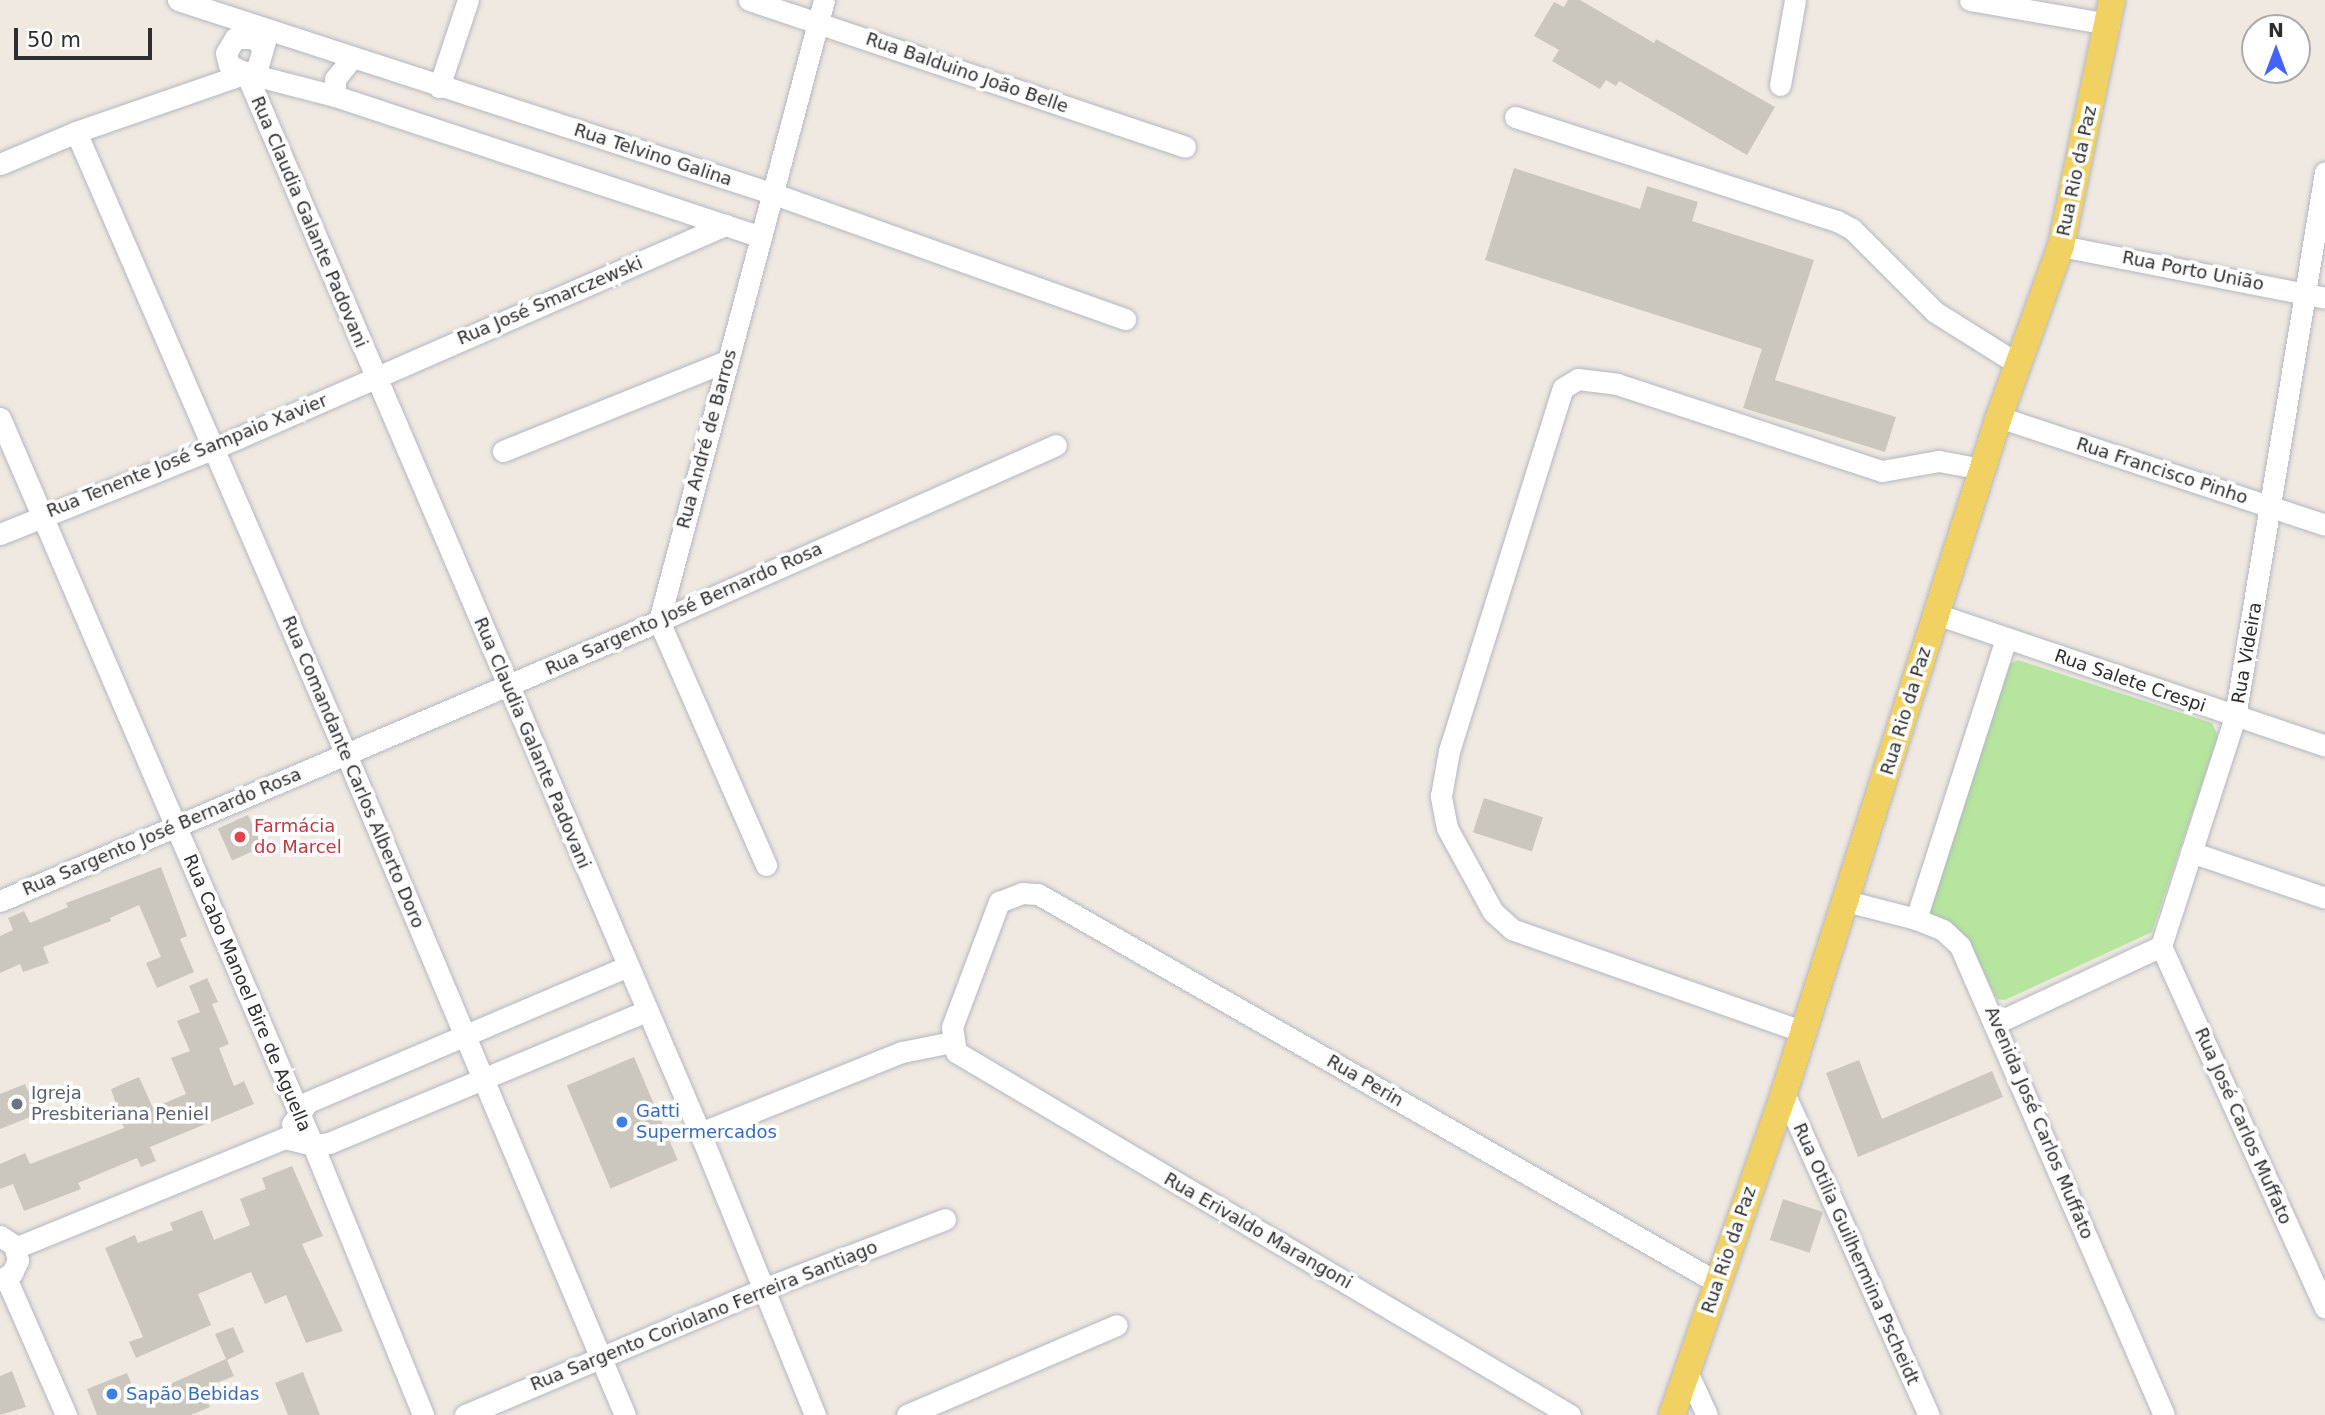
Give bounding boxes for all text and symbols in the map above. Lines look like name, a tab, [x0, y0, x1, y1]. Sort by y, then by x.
scale bar	[18, 14, 156, 58]
north arrow	[2241, 14, 2311, 84]
text: N	[2268, 19, 2284, 41]
text: 50 m	[27, 28, 81, 52]
street label: Rua Balduino João Belle	[863, 28, 1071, 118]
street label: Rua Claudia Galante Padovani	[246, 93, 372, 351]
street label: Rua Rio da Paz	[2053, 104, 2101, 238]
street label: Rua Telvino Galina	[571, 119, 735, 191]
street label: Rua Porto União	[2120, 247, 2266, 295]
street label: Rua José Smarczewski	[454, 252, 646, 350]
street label: Rua André de Barros	[673, 347, 741, 531]
street label: Rua Tenente José Sampaio Xavier	[44, 390, 330, 522]
street label: Rua Francisco Pinho	[2074, 433, 2250, 509]
street label: Rua Sargento José Bernardo Rosa	[542, 538, 826, 680]
street label: Rua Videira	[2227, 601, 2267, 705]
street label: Rua Comandante Carlos Alberto Doro	[277, 613, 429, 931]
street label: Rua Claudia Galante Padovani	[469, 614, 595, 872]
street label: Rua Rio da Paz	[1876, 644, 1936, 778]
street label: Rua Salete Crespi	[2051, 645, 2209, 717]
street label: Rua Sargento José Bernardo Rosa	[19, 763, 305, 901]
place label: Farmácia do Marcel	[254, 816, 342, 858]
marker: Farmácia do Marcel	[232, 829, 248, 845]
street label: Rua Cabo Manoel Bire de Aguella	[179, 851, 315, 1135]
street label: Avenida José Carlos Muffato	[1980, 1003, 2098, 1243]
street label: Rua José Carlos Muffato	[2190, 1024, 2296, 1228]
street label: Rua Perin	[1323, 1050, 1407, 1112]
place label: Igreja Presbiteriana Peniel	[31, 1083, 209, 1126]
marker: Igreja Presbiteriana Peniel	[9, 1096, 25, 1112]
place label: Gatti Supermercados	[636, 1101, 777, 1144]
marker: Gatti Supermercados	[614, 1114, 630, 1130]
street label: Rua Otilia Guilhermina Pscheidt	[1788, 1120, 1924, 1388]
street label: Rua Erivaldo Marangoni	[1160, 1168, 1356, 1294]
street label: Rua Rio da Paz	[1697, 1184, 1761, 1316]
street label: Rua Sargento Coriolano Ferreira Santiago	[527, 1236, 881, 1396]
place label: Sapão Bebidas	[126, 1383, 259, 1405]
marker: Sapão Bebidas	[104, 1386, 120, 1402]

